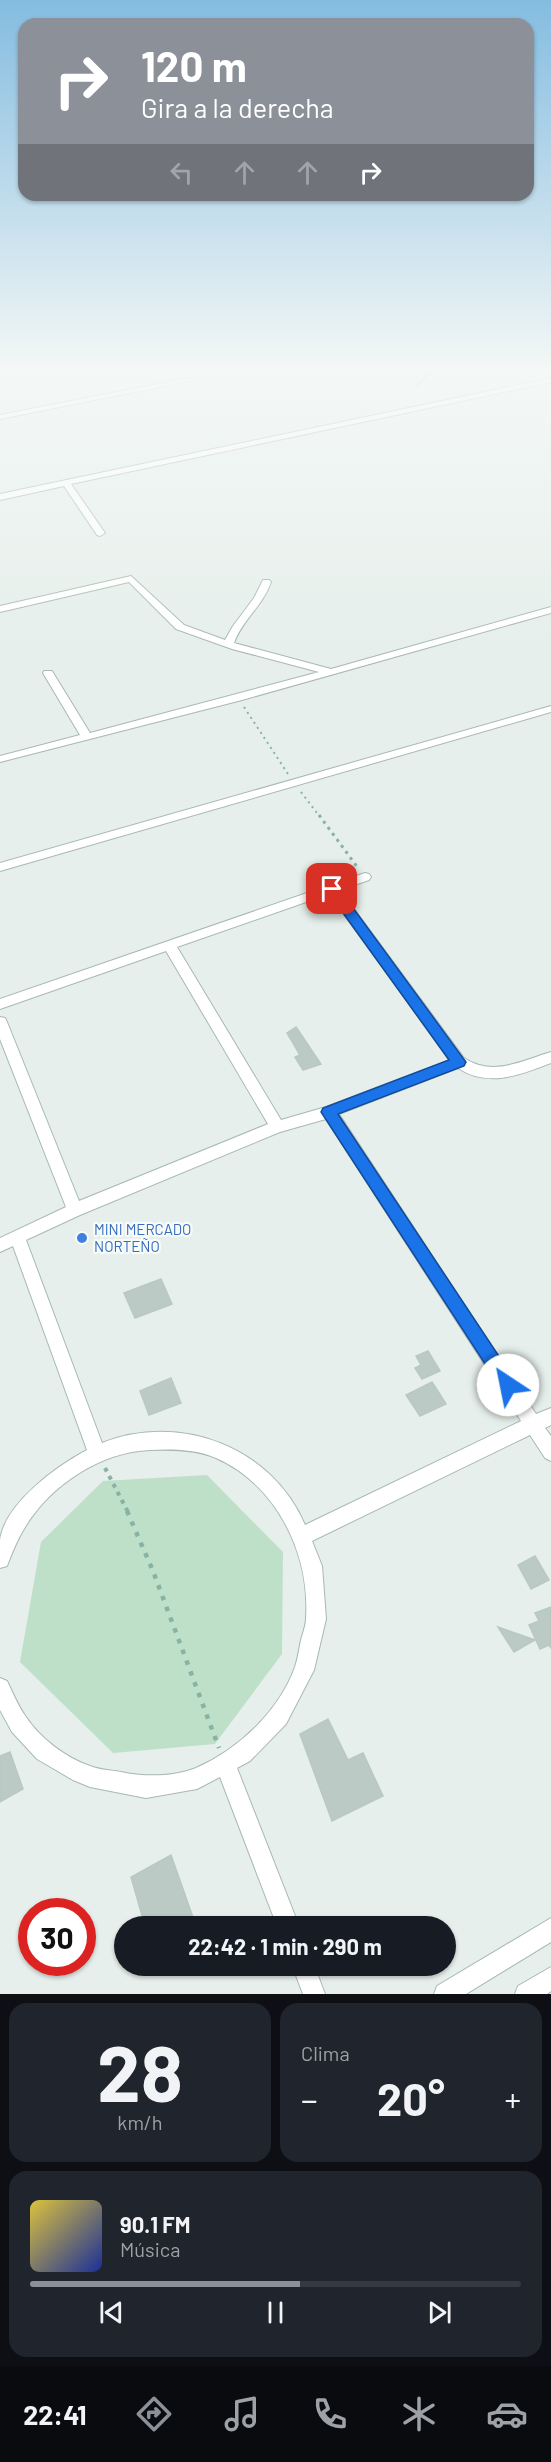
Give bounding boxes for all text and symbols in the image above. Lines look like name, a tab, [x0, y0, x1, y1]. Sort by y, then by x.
text: 120 m	[141, 40, 247, 90]
icon: right	[42, 42, 120, 120]
text: Gira a la derecha	[141, 91, 334, 123]
icon: left	[165, 156, 198, 189]
icon: ahead	[228, 156, 261, 189]
icon: ahead	[291, 156, 324, 189]
icon: right	[354, 156, 387, 189]
pin	[306, 863, 357, 914]
icon: arrive	[315, 872, 348, 905]
place label: MINI MERCADO NORTEÑO	[94, 1220, 191, 1255]
marker: MINI MERCADO NORTEÑO	[75, 1231, 89, 1245]
position arrow	[476, 1353, 540, 1417]
speed limit sign: 30	[18, 1898, 96, 1976]
text: 22:42 · 1 min · 290 m	[188, 1933, 382, 1959]
text: 28	[97, 2024, 183, 2118]
text: Clima	[301, 2041, 350, 2065]
text: 20°	[377, 2071, 445, 2125]
text: −	[301, 2079, 318, 2119]
text: +	[505, 2079, 521, 2119]
text: km/h	[117, 2110, 163, 2134]
text: 90.1 FM	[120, 2211, 190, 2237]
text: Música	[120, 2237, 180, 2261]
icon: previous	[95, 2296, 128, 2329]
icon: pause	[259, 2296, 292, 2329]
icon: next	[423, 2296, 456, 2329]
icon: directions	[133, 2393, 175, 2435]
icon: music	[221, 2393, 263, 2435]
icon: phone	[309, 2393, 351, 2435]
icon: climate	[398, 2393, 440, 2435]
icon: car	[486, 2393, 528, 2435]
text: 22:41	[23, 2398, 87, 2430]

